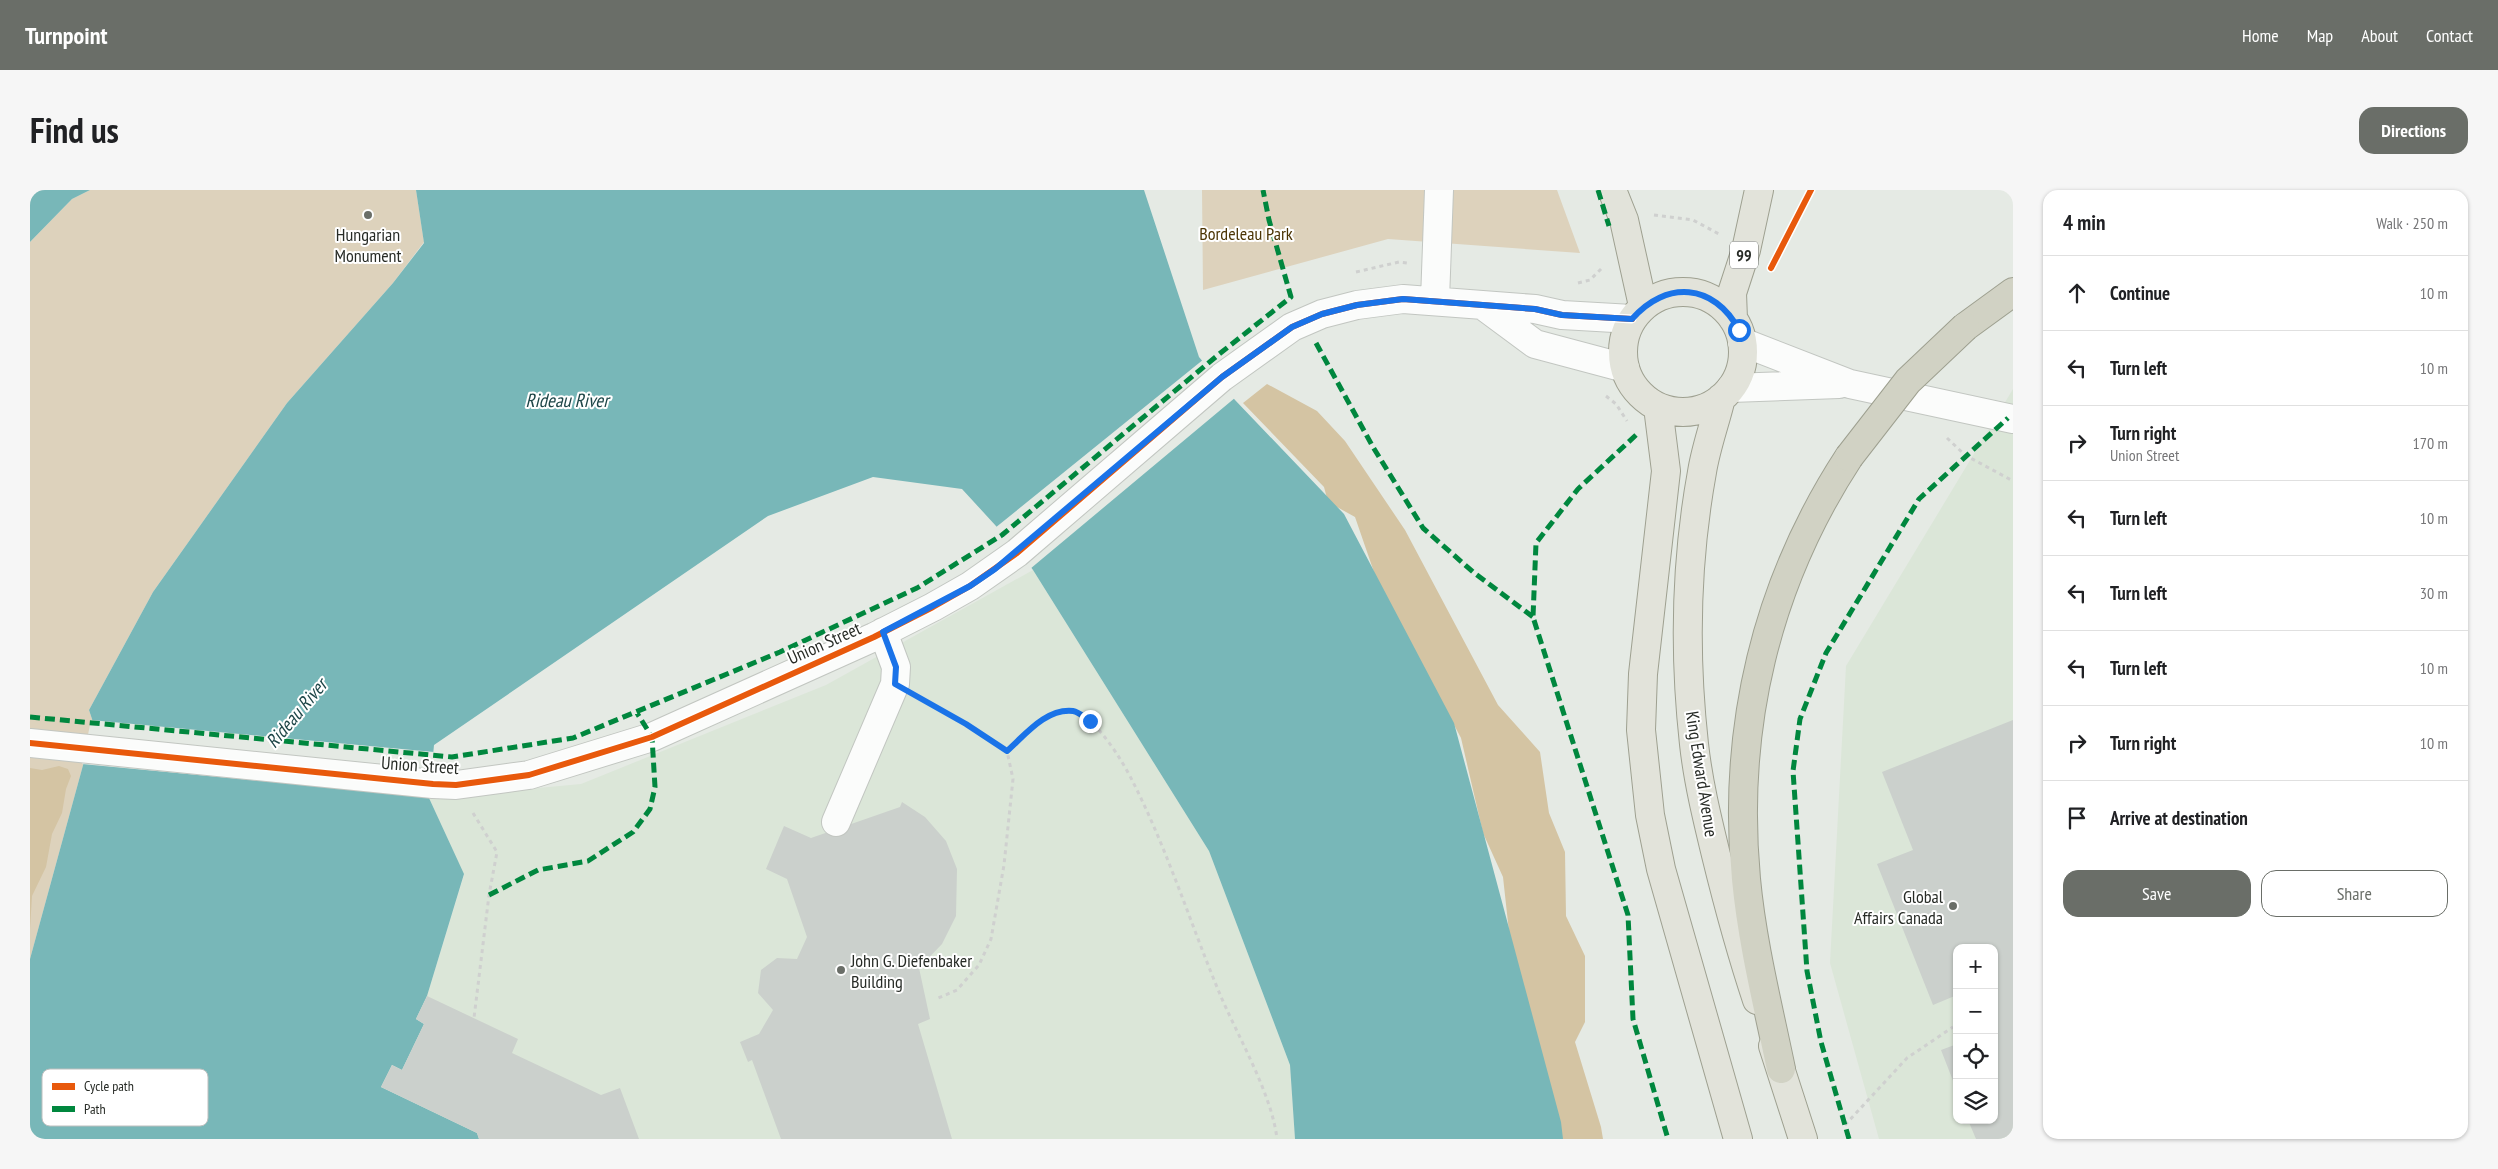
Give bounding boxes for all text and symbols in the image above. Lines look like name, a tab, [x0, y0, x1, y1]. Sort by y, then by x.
text: Turnpoint	[25, 20, 107, 51]
text: Home	[2242, 24, 2279, 47]
text: Map	[2307, 24, 2333, 47]
text: About	[2361, 24, 2398, 47]
text: Contact	[2426, 24, 2473, 47]
text: Find us	[30, 107, 119, 153]
button: Directions	[2359, 107, 2468, 154]
marker: Hungarian Monument	[362, 209, 374, 221]
text: 4 min	[2063, 209, 2105, 236]
text: Walk · 250 m	[2376, 213, 2448, 233]
park label: Bordeleau Park	[1199, 222, 1293, 245]
place label: Hungarian Monument	[335, 223, 402, 267]
road number: 99	[1730, 242, 1758, 268]
icon: ahead	[2063, 279, 2091, 307]
text: Continue	[2110, 281, 2170, 305]
text: 10 m	[2420, 283, 2448, 303]
route start	[1728, 319, 1751, 342]
icon: left	[2063, 354, 2091, 382]
text: Turn left	[2110, 356, 2167, 380]
text: 10 m	[2420, 358, 2448, 378]
water label: Rideau River	[526, 388, 611, 412]
text: Turn right	[2110, 421, 2176, 445]
icon: right	[2063, 429, 2091, 457]
text: 170 m	[2413, 433, 2448, 453]
text: Union Street	[2110, 445, 2179, 465]
icon: left	[2063, 504, 2091, 532]
text: Turn left	[2110, 506, 2167, 530]
text: 10 m	[2420, 508, 2448, 528]
icon: left	[2063, 579, 2091, 607]
text: Turn left	[2110, 581, 2167, 605]
text: 30 m	[2420, 583, 2448, 603]
street label: Union Street	[784, 617, 864, 669]
icon: left	[2063, 654, 2091, 682]
text: Turn left	[2110, 656, 2167, 680]
text: 10 m	[2420, 658, 2448, 678]
water label: Rideau River	[260, 671, 334, 752]
street label: King Edward Avenue	[1681, 709, 1723, 839]
route end	[1079, 710, 1102, 733]
icon: right	[2063, 729, 2091, 757]
text: Turn right	[2110, 731, 2176, 755]
text: 10 m	[2420, 733, 2448, 753]
street label: Union Street	[380, 751, 460, 779]
icon: arrive	[2063, 804, 2091, 832]
text: Arrive at destination	[2110, 806, 2248, 830]
button: Save	[2063, 870, 2251, 917]
button: Share	[2261, 870, 2448, 917]
place label: Global Affairs Canada	[1854, 885, 1944, 929]
marker: Global Affairs Canada	[1947, 900, 1959, 912]
map controls	[1953, 944, 1998, 1124]
button: +	[1953, 944, 1998, 989]
place label: John G. Diefenbaker Building	[850, 949, 972, 993]
marker: John G. Diefenbaker Building	[835, 964, 847, 976]
button: −	[1953, 989, 1998, 1034]
button: locate	[1953, 1034, 1998, 1079]
legend	[42, 1069, 208, 1126]
text: Cycle path	[84, 1077, 134, 1095]
button: layers	[1953, 1079, 1998, 1124]
text: Path	[84, 1100, 106, 1118]

